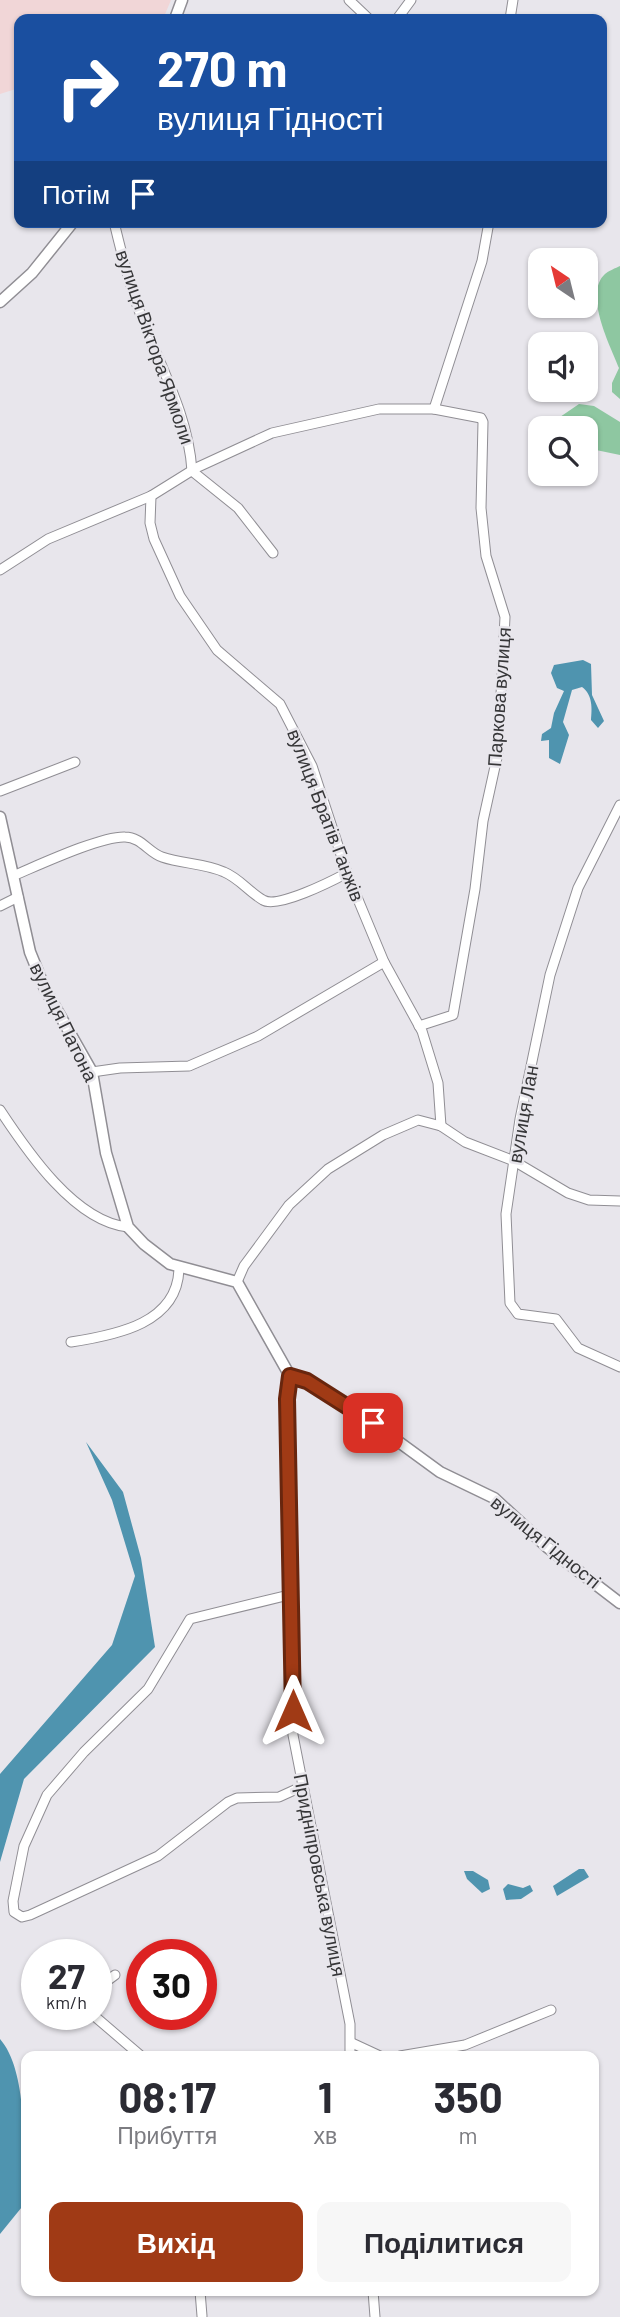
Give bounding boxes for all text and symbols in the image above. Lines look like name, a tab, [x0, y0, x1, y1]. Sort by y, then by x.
text: 270 m	[157, 38, 287, 97]
icon: right	[42, 42, 133, 133]
text: вулиця Гідності	[157, 98, 384, 136]
icon: arrive	[124, 175, 162, 213]
text: Потім	[42, 178, 110, 209]
street label: вулиця Віктора Ярмоли	[111, 247, 200, 447]
north arrow	[528, 248, 598, 318]
map controls	[528, 248, 598, 486]
button: sound	[528, 332, 598, 402]
button: search	[528, 416, 598, 486]
street label: Паркова вулиця	[482, 626, 515, 767]
street label: вулиця Братів Ганжів	[283, 725, 370, 904]
street label: вулиця Патона	[26, 959, 103, 1085]
street label: вулиця Лан	[503, 1063, 542, 1165]
pin	[343, 1393, 403, 1453]
icon: arrive	[354, 1404, 392, 1442]
street label: вулиця Гідності	[487, 1490, 606, 1593]
position arrow	[256, 1674, 330, 1748]
street label: Придніпровська вулиця	[290, 1772, 351, 1978]
speed limit sign: 30	[126, 1939, 217, 2030]
text: 27	[48, 1954, 85, 1996]
text: km/h	[46, 1991, 87, 2013]
text: 08:17	[118, 2071, 216, 2121]
text: 1	[318, 2071, 333, 2121]
text: 350	[433, 2071, 503, 2121]
text: Прибуття	[117, 2121, 217, 2149]
text: хв	[313, 2121, 337, 2149]
text: m	[459, 2121, 478, 2149]
button: Вихід	[49, 2202, 303, 2282]
button: Поділитися	[317, 2202, 571, 2282]

